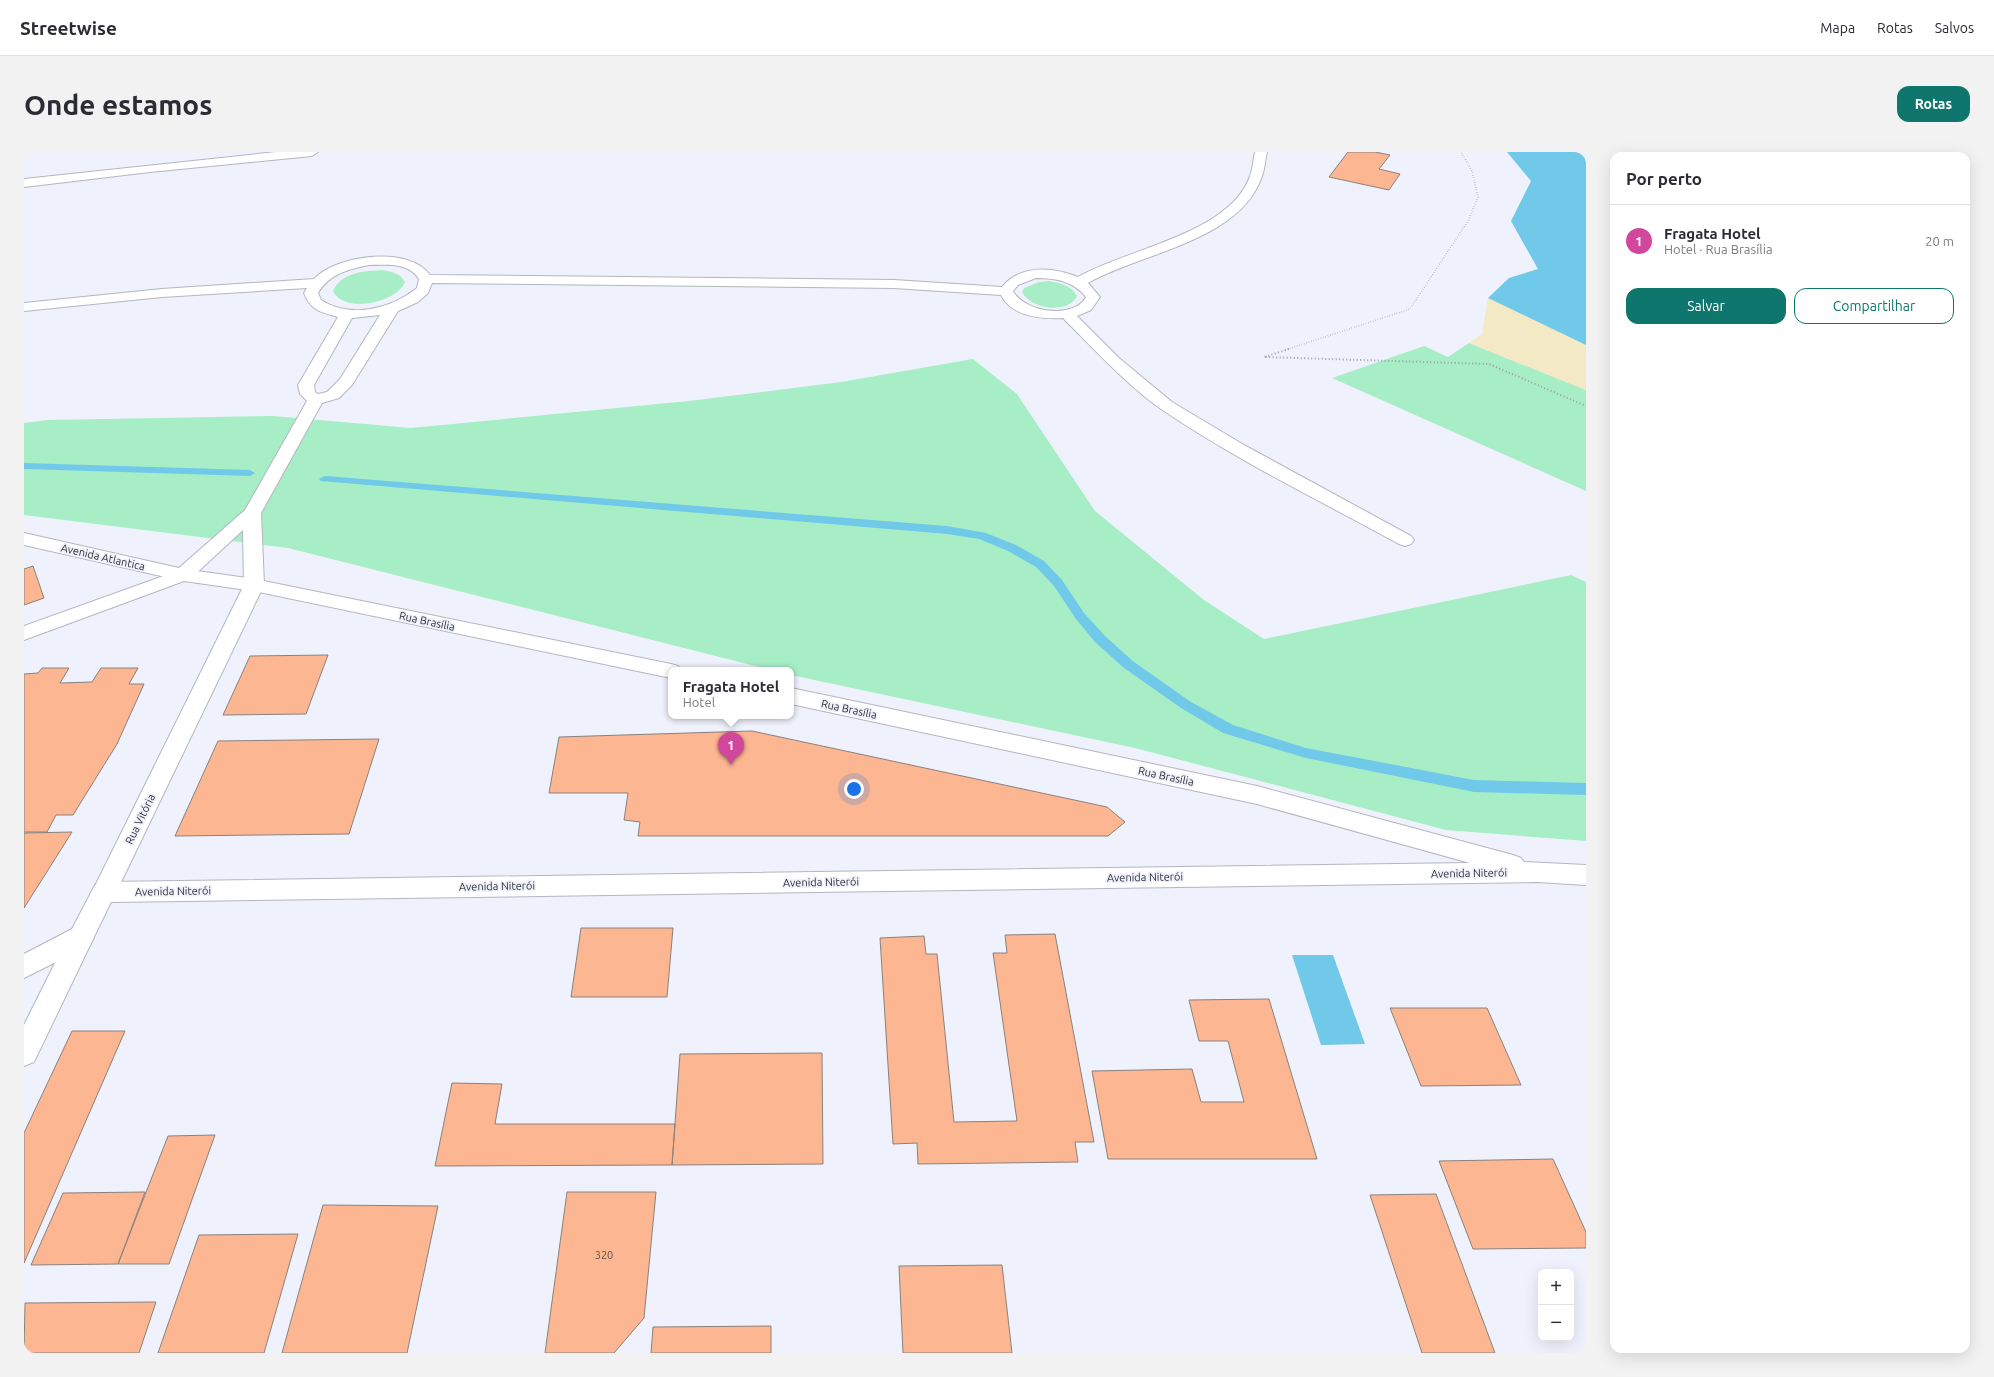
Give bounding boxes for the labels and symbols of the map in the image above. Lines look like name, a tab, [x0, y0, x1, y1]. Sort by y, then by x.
street label: Avenida Atlantica	[60, 541, 146, 573]
street label: Rua Brasília	[398, 609, 456, 633]
street label: Rua Brasília	[820, 697, 878, 721]
pin: 1	[718, 732, 744, 765]
street label: Rua Brasília	[1137, 764, 1195, 788]
your location	[844, 779, 864, 799]
street label: Rua Vitória	[123, 792, 157, 846]
street label: Avenida Niterói	[1431, 866, 1507, 880]
street label: Avenida Niterói	[1107, 870, 1183, 884]
street label: Avenida Niterói	[783, 875, 859, 889]
street label: Avenida Niterói	[459, 879, 535, 893]
street label: Avenida Niterói	[135, 884, 211, 898]
house number: 320	[595, 1249, 613, 1261]

